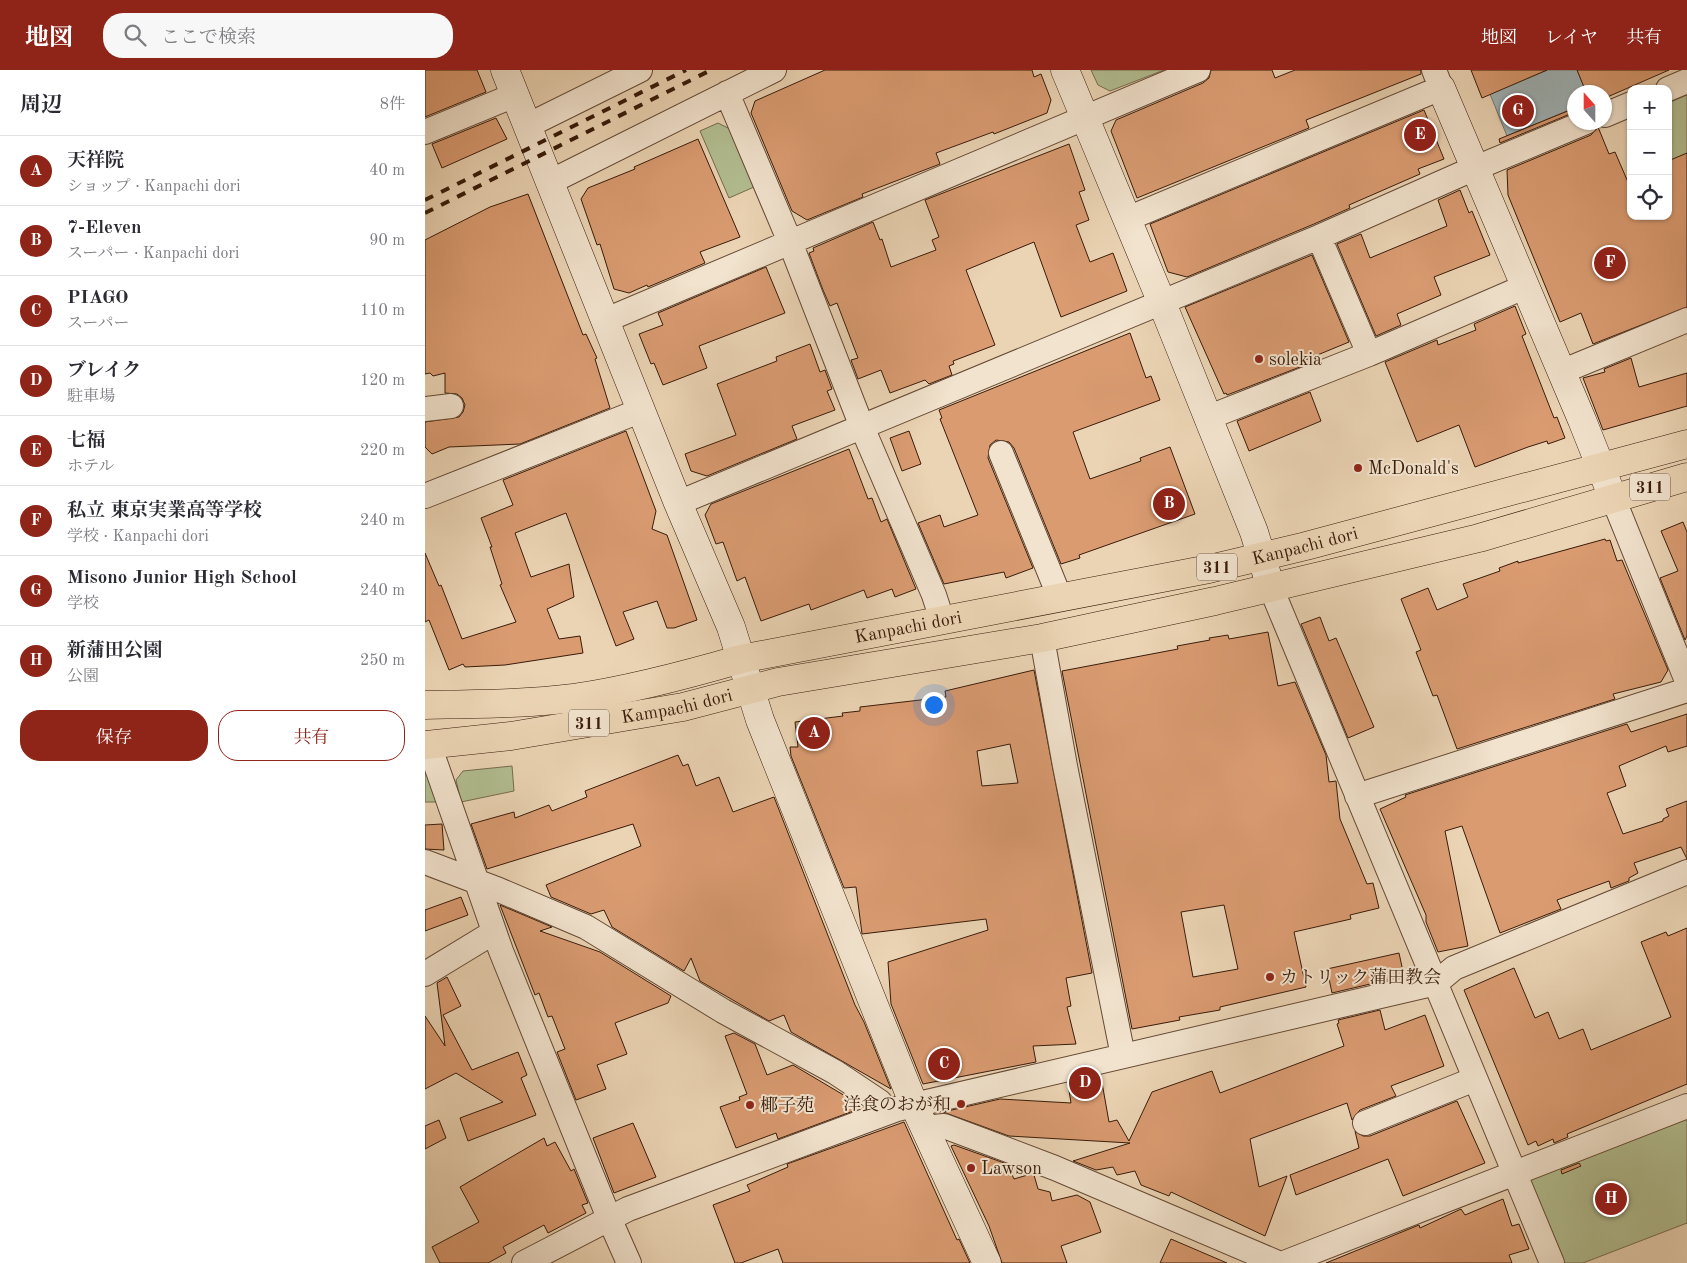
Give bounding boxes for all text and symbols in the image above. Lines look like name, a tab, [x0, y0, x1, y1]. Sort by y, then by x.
search box	[103, 13, 453, 58]
icon: search	[121, 21, 149, 49]
text: 地図	[25, 27, 73, 51]
text: ここで検索	[161, 29, 256, 48]
text: 地図	[1481, 29, 1517, 47]
text: レイヤ	[1545, 29, 1598, 47]
text: 共有	[1626, 29, 1662, 47]
north arrow	[1567, 85, 1612, 130]
map controls	[1627, 85, 1672, 220]
button: +	[1627, 85, 1672, 130]
pin: G	[1502, 92, 1534, 130]
text: 周辺	[20, 95, 62, 116]
text: 8件	[380, 97, 405, 113]
pin: E	[1404, 116, 1436, 154]
button: −	[1627, 130, 1672, 175]
text: 天祥院	[67, 152, 124, 171]
text: A	[30, 163, 42, 179]
text: 40 m	[369, 163, 405, 179]
button: locate	[1627, 175, 1672, 220]
text: ショップ · Kanpachi dori	[67, 179, 241, 195]
text: 7-Eleven	[67, 219, 142, 238]
text: B	[30, 233, 42, 249]
text: 90 m	[369, 233, 405, 249]
pin: F	[1594, 244, 1626, 282]
text: スーパー · Kanpachi dori	[67, 246, 239, 262]
text: PIAGO	[67, 289, 129, 308]
text: C	[31, 303, 41, 319]
text: 110 m	[360, 303, 405, 319]
text: スーパー	[67, 316, 129, 332]
place label: solekia	[1269, 351, 1322, 369]
marker: solekia	[1253, 353, 1265, 365]
text: ブレイク	[67, 362, 141, 381]
text: D	[30, 373, 42, 389]
text: 120 m	[360, 373, 405, 389]
text: 駐車場	[67, 389, 115, 405]
text: 七福	[67, 432, 105, 451]
text: E	[30, 443, 42, 459]
text: 220 m	[360, 443, 405, 459]
text: ホテル	[67, 459, 114, 475]
place label: McDonald's	[1368, 460, 1459, 478]
marker: McDonald's	[1352, 462, 1364, 474]
road number: 311	[1630, 474, 1670, 501]
pin: B	[1153, 485, 1185, 523]
text: 私立 東京実業高等学校	[67, 502, 262, 521]
text: F	[31, 513, 41, 529]
text: 240 m	[360, 513, 405, 529]
street label: Kanpachi dori	[1250, 524, 1360, 569]
text: 学校 · Kanpachi dori	[67, 529, 209, 545]
road number: 311	[1197, 554, 1237, 581]
text: Misono Junior High School	[67, 569, 297, 588]
text: G	[30, 583, 42, 599]
text: 240 m	[360, 583, 405, 599]
text: 学校	[67, 596, 99, 612]
street label: Kanpachi dori	[853, 609, 963, 647]
text: 新蒲田公園	[67, 642, 162, 661]
text: H	[29, 653, 43, 669]
text: 250 m	[360, 653, 405, 669]
text: 公園	[67, 669, 99, 685]
street label: Kampachi dori	[620, 686, 735, 727]
your location	[921, 692, 947, 718]
button: 保存	[20, 710, 208, 761]
button: 共有	[218, 710, 405, 761]
road number: 311	[569, 710, 609, 736]
pin: A	[798, 714, 830, 752]
place label: カトリック蒲田教会	[1280, 967, 1441, 987]
marker: カトリック蒲田教会	[1264, 971, 1276, 983]
pin: C	[928, 1045, 960, 1083]
pin: D	[1069, 1064, 1101, 1102]
place label: 洋食のおが和	[843, 1094, 951, 1114]
place label: 椰子苑	[760, 1095, 814, 1115]
marker: 洋食のおが和	[955, 1098, 967, 1110]
marker: 椰子苑	[744, 1099, 756, 1111]
place label: Lawson	[981, 1160, 1042, 1178]
marker: Lawson	[965, 1162, 977, 1174]
pin: H	[1595, 1180, 1627, 1218]

